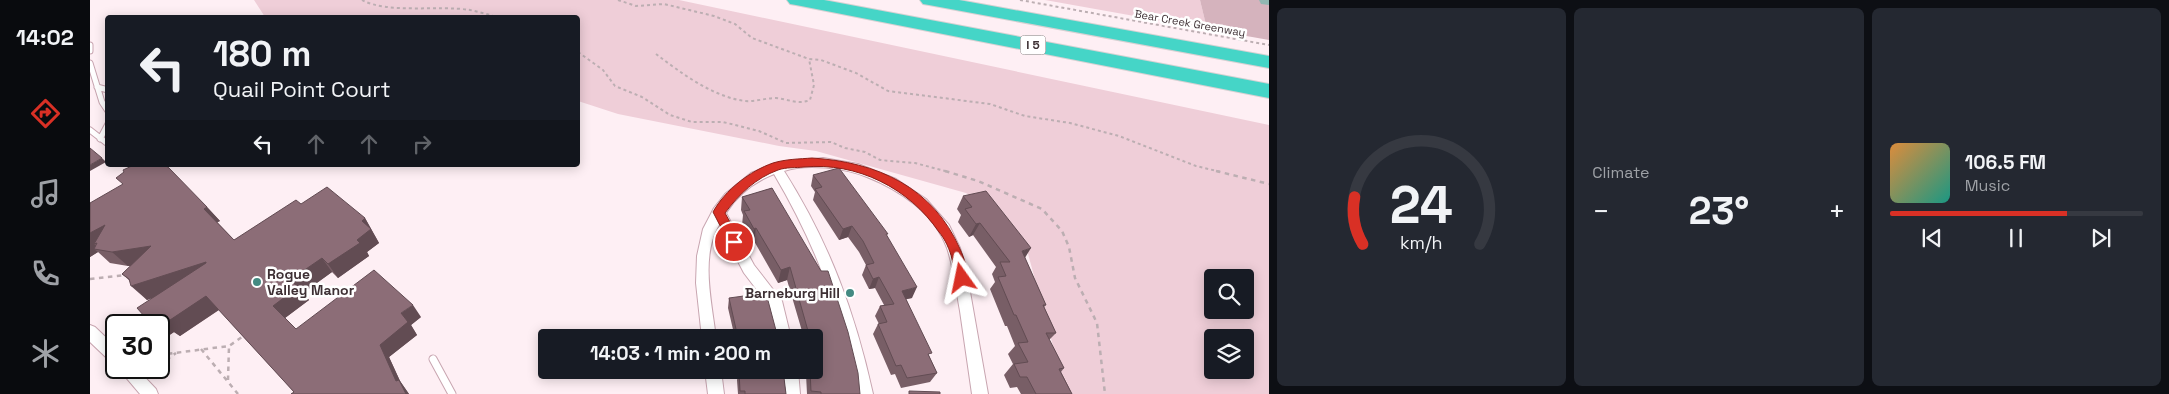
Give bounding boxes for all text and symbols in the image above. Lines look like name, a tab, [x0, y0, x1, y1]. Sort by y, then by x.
street label: Bear Creek Greenway	[1133, 6, 1247, 40]
text: 14:02	[16, 23, 74, 51]
text: 180 m	[213, 32, 311, 76]
icon: left	[130, 35, 195, 100]
road number: I 5	[1020, 36, 1046, 54]
text: Quail Point Court	[213, 75, 391, 103]
icon: directions	[28, 96, 63, 131]
icon: left	[249, 130, 277, 158]
icon: ahead	[302, 130, 330, 158]
icon: ahead	[355, 130, 383, 158]
icon: right	[408, 130, 436, 158]
text: 106.5 FM	[1965, 150, 2046, 175]
text: Climate	[1592, 162, 1649, 183]
text: 24	[1390, 172, 1453, 238]
text: Music	[1965, 175, 2010, 196]
icon: music	[28, 176, 63, 211]
text: 23°	[1689, 187, 1749, 235]
text: −	[1592, 193, 1610, 229]
text: +	[1828, 193, 1846, 229]
pin	[713, 221, 755, 263]
icon: previous	[1918, 224, 1946, 252]
icon: pause	[2002, 224, 2030, 252]
icon: next	[2087, 224, 2115, 252]
icon: arrive	[720, 228, 748, 256]
text: km/h	[1400, 231, 1443, 254]
position arrow	[935, 251, 987, 303]
icon: phone	[28, 256, 63, 291]
place label: Rogue Valley Manor	[267, 265, 355, 299]
map controls	[1204, 269, 1254, 379]
button: search	[1204, 269, 1254, 319]
marker: Rogue Valley Manor	[251, 276, 263, 288]
place label: Barneburg Hill	[745, 284, 840, 302]
marker: Barneburg Hill	[844, 287, 856, 299]
speed limit sign: 30	[105, 314, 170, 379]
button: layers	[1204, 329, 1254, 379]
icon: climate	[28, 336, 63, 371]
text: 14:03 · 1 min · 200 m	[590, 341, 771, 366]

